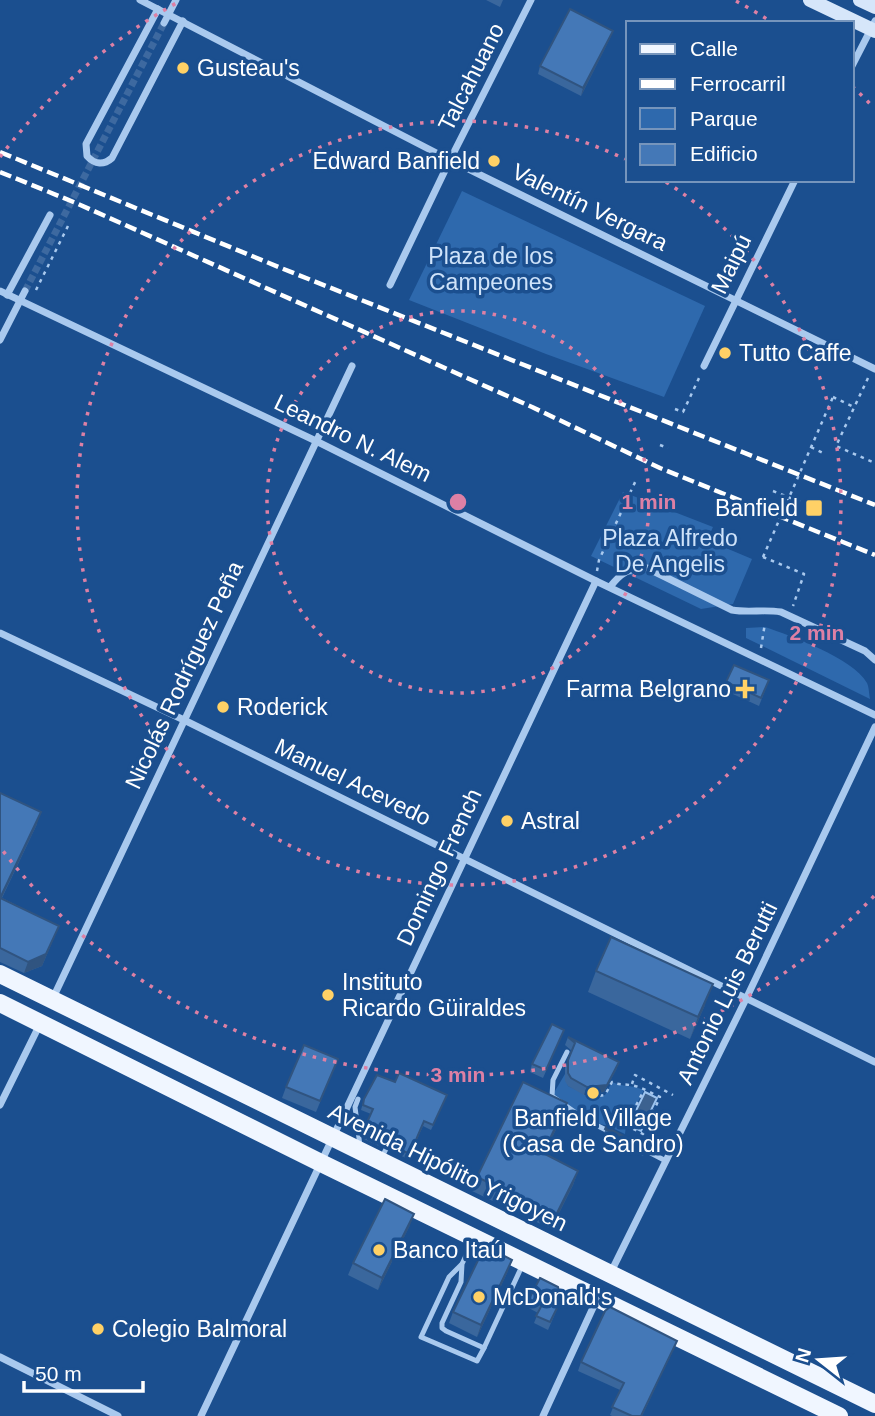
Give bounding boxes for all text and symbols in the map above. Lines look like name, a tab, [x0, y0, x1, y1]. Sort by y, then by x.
street label: Talcahuano	[433, 19, 509, 135]
legend	[626, 21, 854, 182]
text: Calle	[690, 37, 738, 60]
place label: Gusteau's	[197, 55, 300, 81]
marker: Gusteau's	[175, 60, 191, 76]
text: Ferrocarril	[690, 72, 786, 95]
text: Parque	[690, 107, 758, 130]
text: Edificio	[690, 142, 758, 165]
place label: Edward Banfield	[313, 148, 480, 174]
marker: Edward Banfield	[486, 153, 502, 169]
street label: Valentín Vergara	[508, 158, 672, 256]
street label: Maipú	[706, 230, 756, 298]
park label: Plaza de los Campeones	[428, 243, 554, 295]
place label: Tutto Caffe	[739, 340, 852, 366]
marker: Tutto Caffe	[717, 345, 733, 361]
street label: Leandro N. Alem	[270, 389, 436, 487]
centre of rings	[446, 490, 470, 514]
text: 1 min	[622, 490, 676, 513]
place label: Banfield	[715, 495, 798, 521]
marker: Banfield	[804, 498, 824, 518]
park label: Plaza Alfredo De Angelis	[602, 525, 738, 577]
street label: Nicolás Rodríguez Peña	[120, 557, 248, 793]
text: 2 min	[790, 621, 844, 644]
place label: Farma Belgrano	[566, 676, 731, 702]
marker: Farma Belgrano	[737, 681, 753, 697]
place label: Roderick	[237, 694, 328, 720]
marker: Roderick	[215, 699, 231, 715]
street label: Manuel Acevedo	[271, 733, 435, 831]
street label: Domingo French	[391, 784, 487, 950]
place label: Astral	[521, 808, 580, 834]
marker: Astral	[499, 813, 515, 829]
street label: Antonio Luis Berutti	[672, 898, 782, 1088]
place label: Instituto Ricardo Güiraldes	[342, 969, 526, 1021]
marker: Instituto Ricardo Güiraldes	[320, 987, 336, 1003]
text: 3 min	[431, 1063, 485, 1086]
marker: Banfield Village (Casa de Sandro)	[585, 1085, 601, 1101]
street label: Avenida Hipólito Yrigoyen	[324, 1098, 572, 1236]
place label: Banfield Village (Casa de Sandro)	[502, 1105, 684, 1157]
place label: Banco Itaú	[393, 1237, 503, 1263]
marker: Banco Itaú	[371, 1242, 387, 1258]
place label: McDonald's	[493, 1284, 612, 1310]
marker: McDonald's	[471, 1289, 487, 1305]
place label: Colegio Balmoral	[112, 1316, 287, 1342]
marker: Colegio Balmoral	[90, 1321, 106, 1337]
north arrow	[784, 1325, 854, 1395]
text: N	[791, 1346, 815, 1365]
scale bar	[24, 1350, 144, 1394]
text: 50 m	[35, 1362, 82, 1385]

